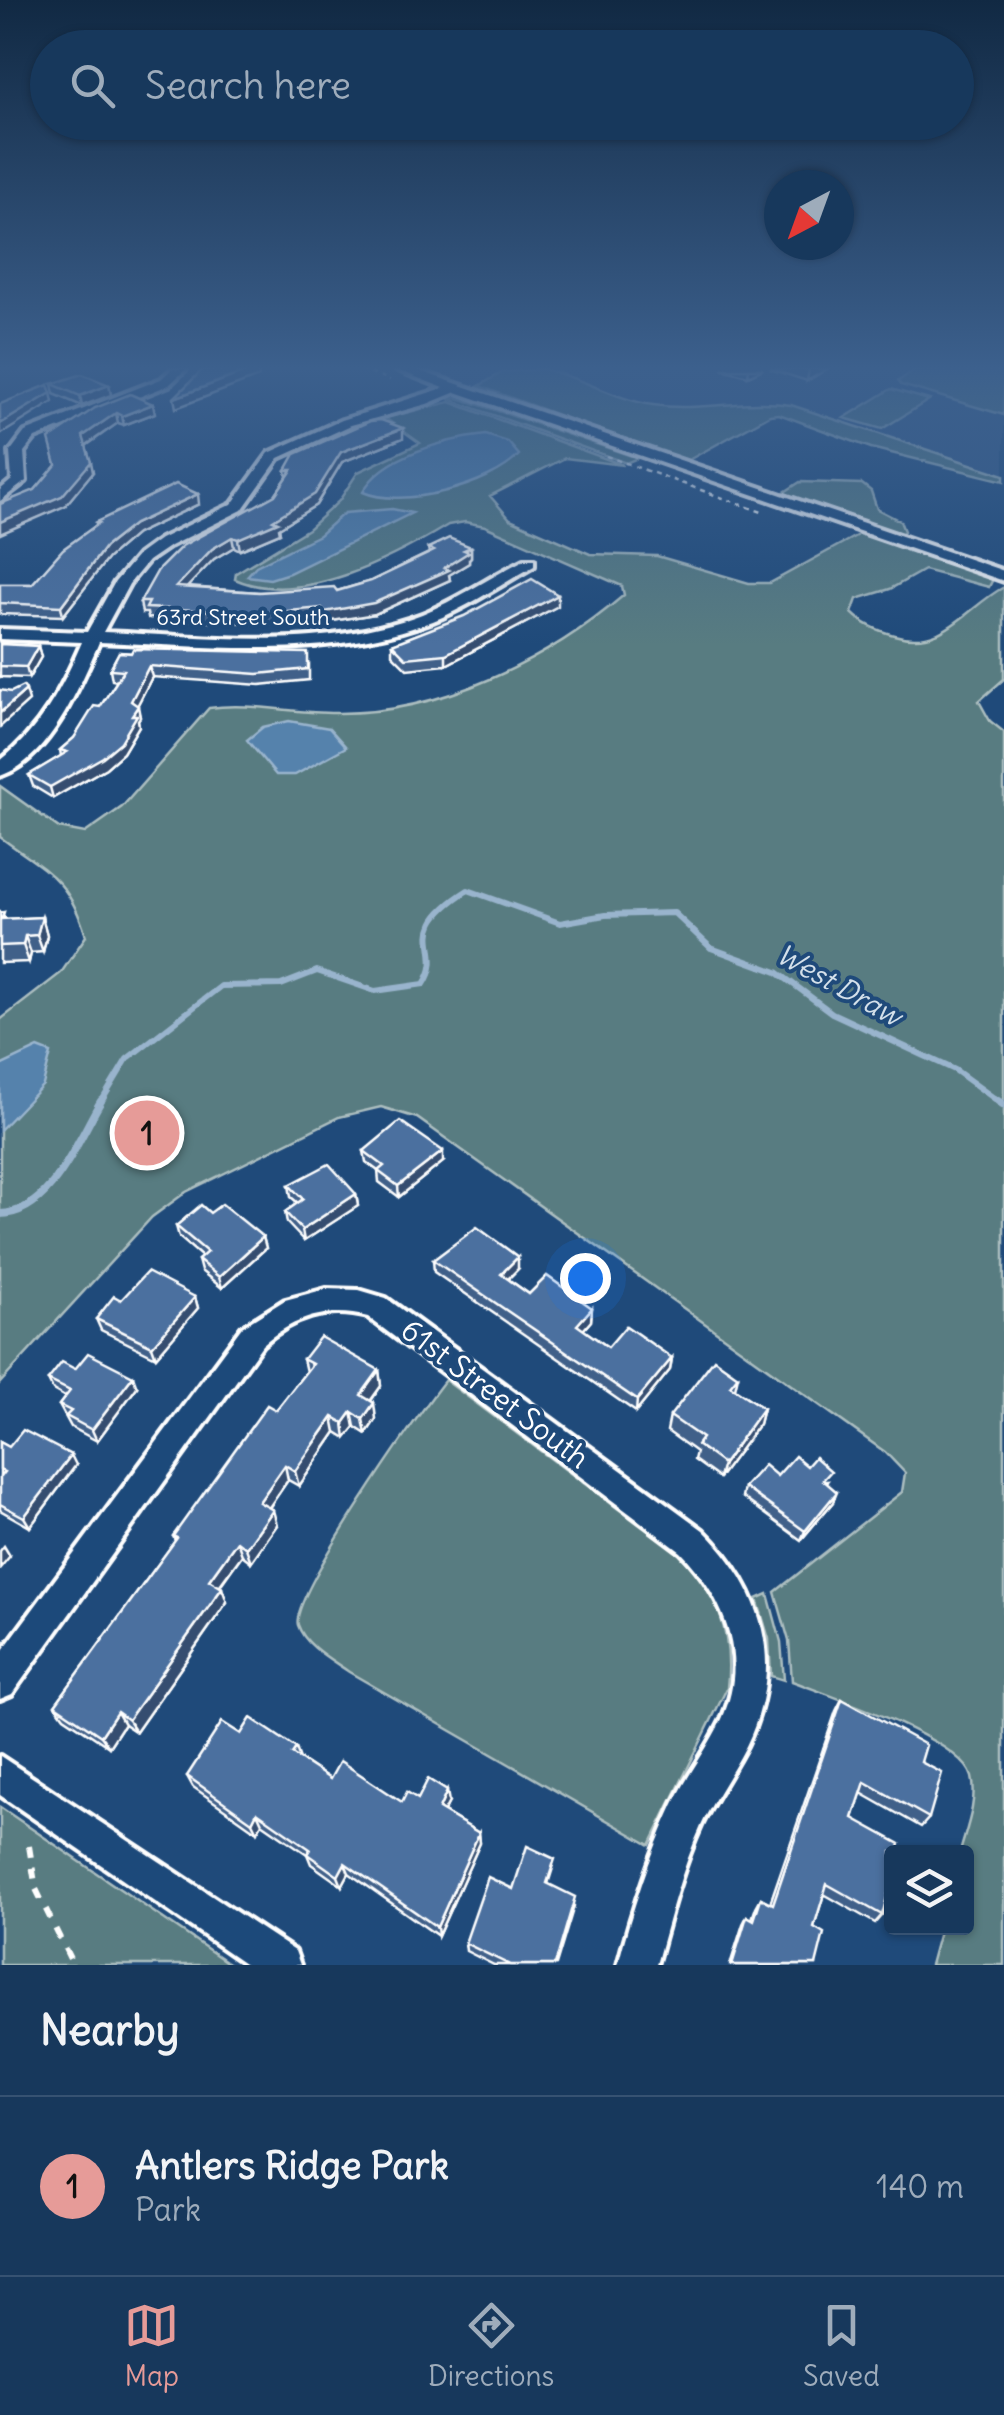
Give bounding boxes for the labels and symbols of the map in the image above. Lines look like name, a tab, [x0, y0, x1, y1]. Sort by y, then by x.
north arrow	[764, 170, 854, 260]
street label: 63rd Street South	[156, 603, 330, 631]
water label: West Draw	[770, 936, 910, 1035]
pin: 1	[114, 1096, 180, 1170]
your location	[560, 1253, 611, 1304]
street label: 61st Street South	[394, 1310, 597, 1476]

